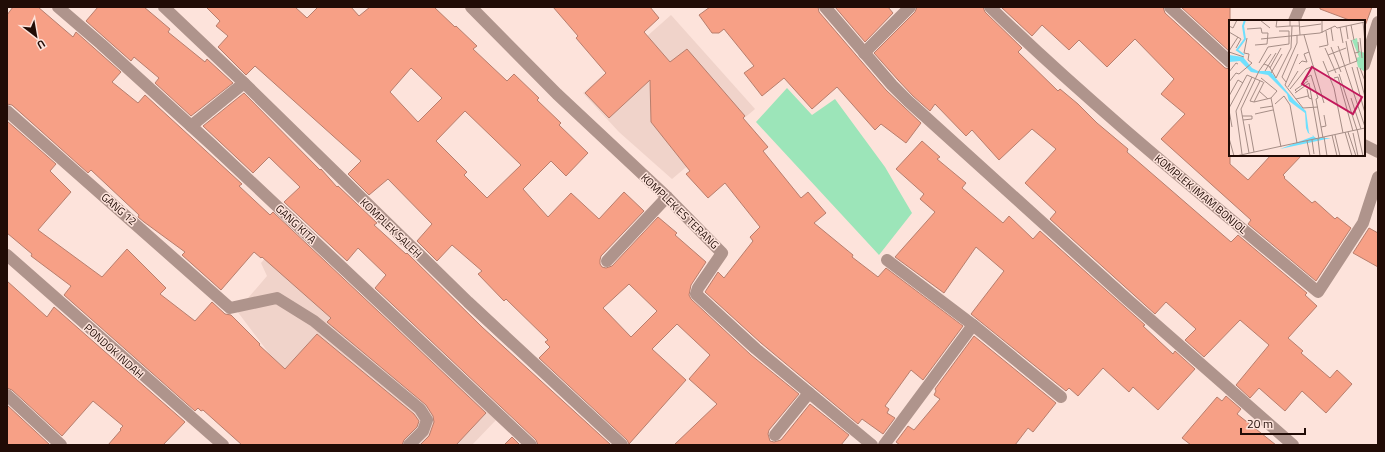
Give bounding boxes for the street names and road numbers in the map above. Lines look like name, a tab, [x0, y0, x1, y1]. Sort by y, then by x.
street label: KOMPLEK IMAM BONJOL	[1151, 150, 1251, 238]
street label: KOMPLEK ES TERANG	[637, 170, 723, 253]
street label: GANG 12	[98, 189, 140, 229]
street label: KOMPLEK SALEH	[357, 194, 425, 262]
street label: GANG KITA	[272, 201, 320, 247]
street label: PONDOK INDAH	[81, 320, 147, 382]

